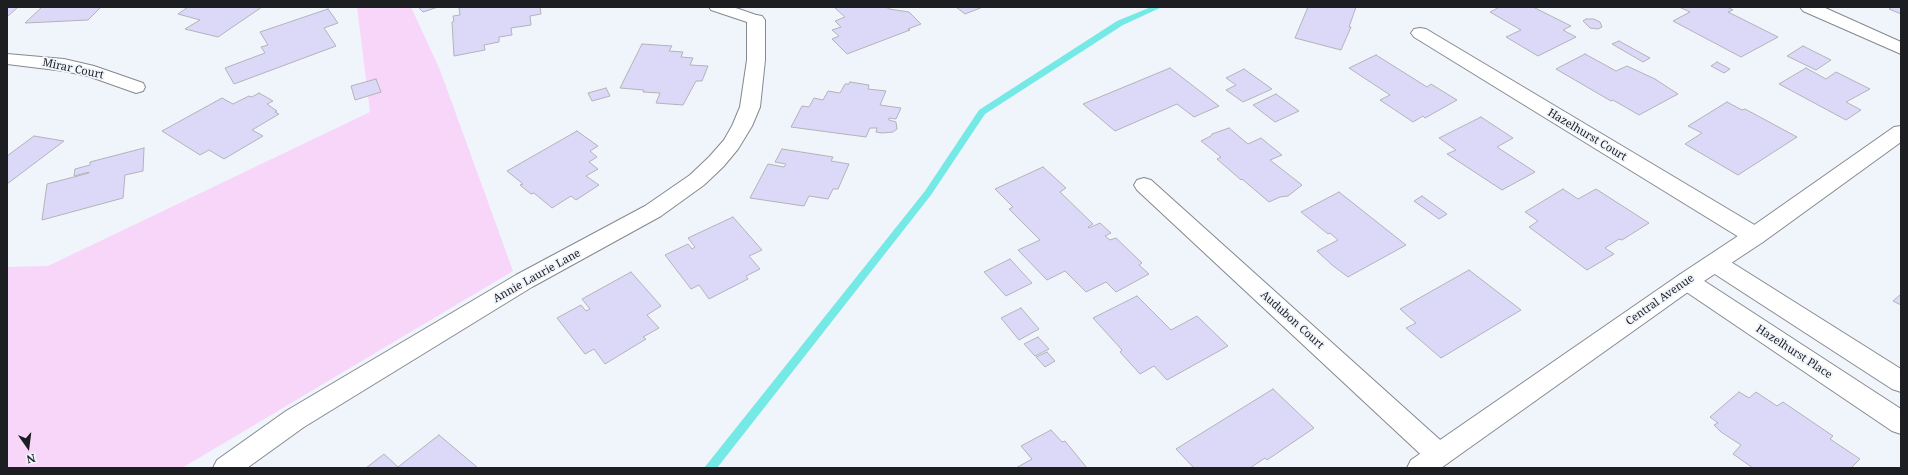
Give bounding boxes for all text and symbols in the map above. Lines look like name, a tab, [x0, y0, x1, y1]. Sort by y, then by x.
street label: Mirar Court	[41, 56, 105, 82]
street label: Hazelhurst Court	[1545, 106, 1629, 164]
street label: Annie Laurie Lane	[491, 247, 583, 305]
street label: Central Avenue	[1623, 272, 1697, 328]
street label: Audubon Court	[1258, 288, 1326, 352]
street label: Hazelhurst Place	[1753, 322, 1835, 382]
north arrow	[8, 427, 48, 467]
text: N	[25, 451, 37, 467]

